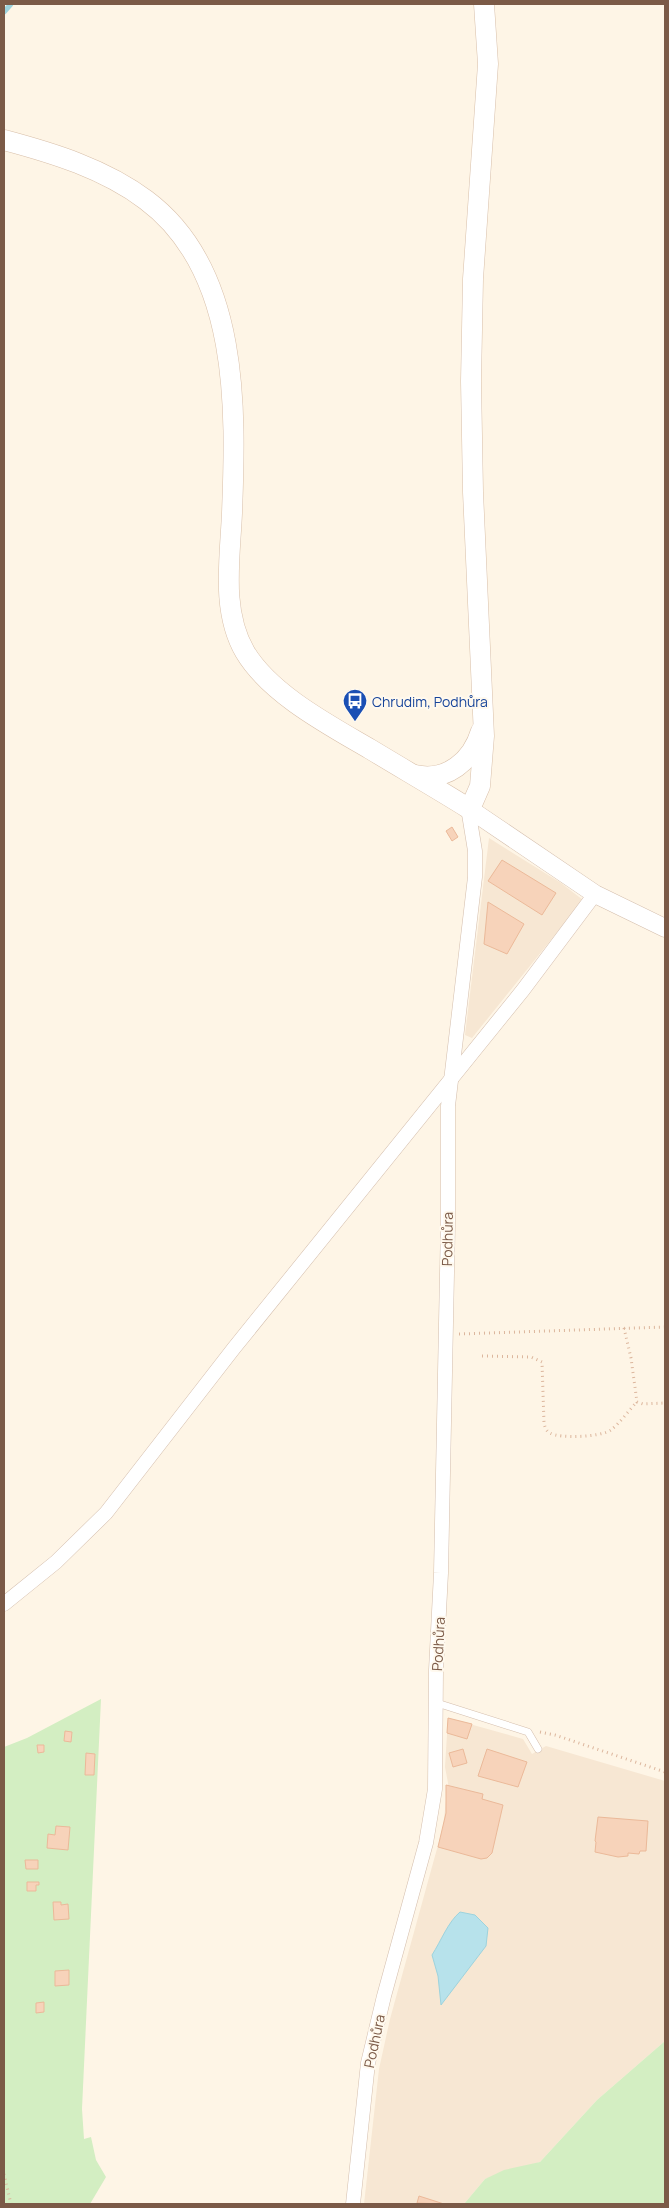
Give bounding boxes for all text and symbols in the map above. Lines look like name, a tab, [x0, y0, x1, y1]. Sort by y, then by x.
bus stop icon: Chrudim, Podhůra	[342, 688, 368, 722]
place label: Chrudim, Podhůra	[372, 692, 488, 711]
street label: Podhůra	[437, 1212, 457, 1266]
street label: Podhůra	[427, 1616, 449, 1672]
street label: Podhůra	[359, 2013, 389, 2069]

